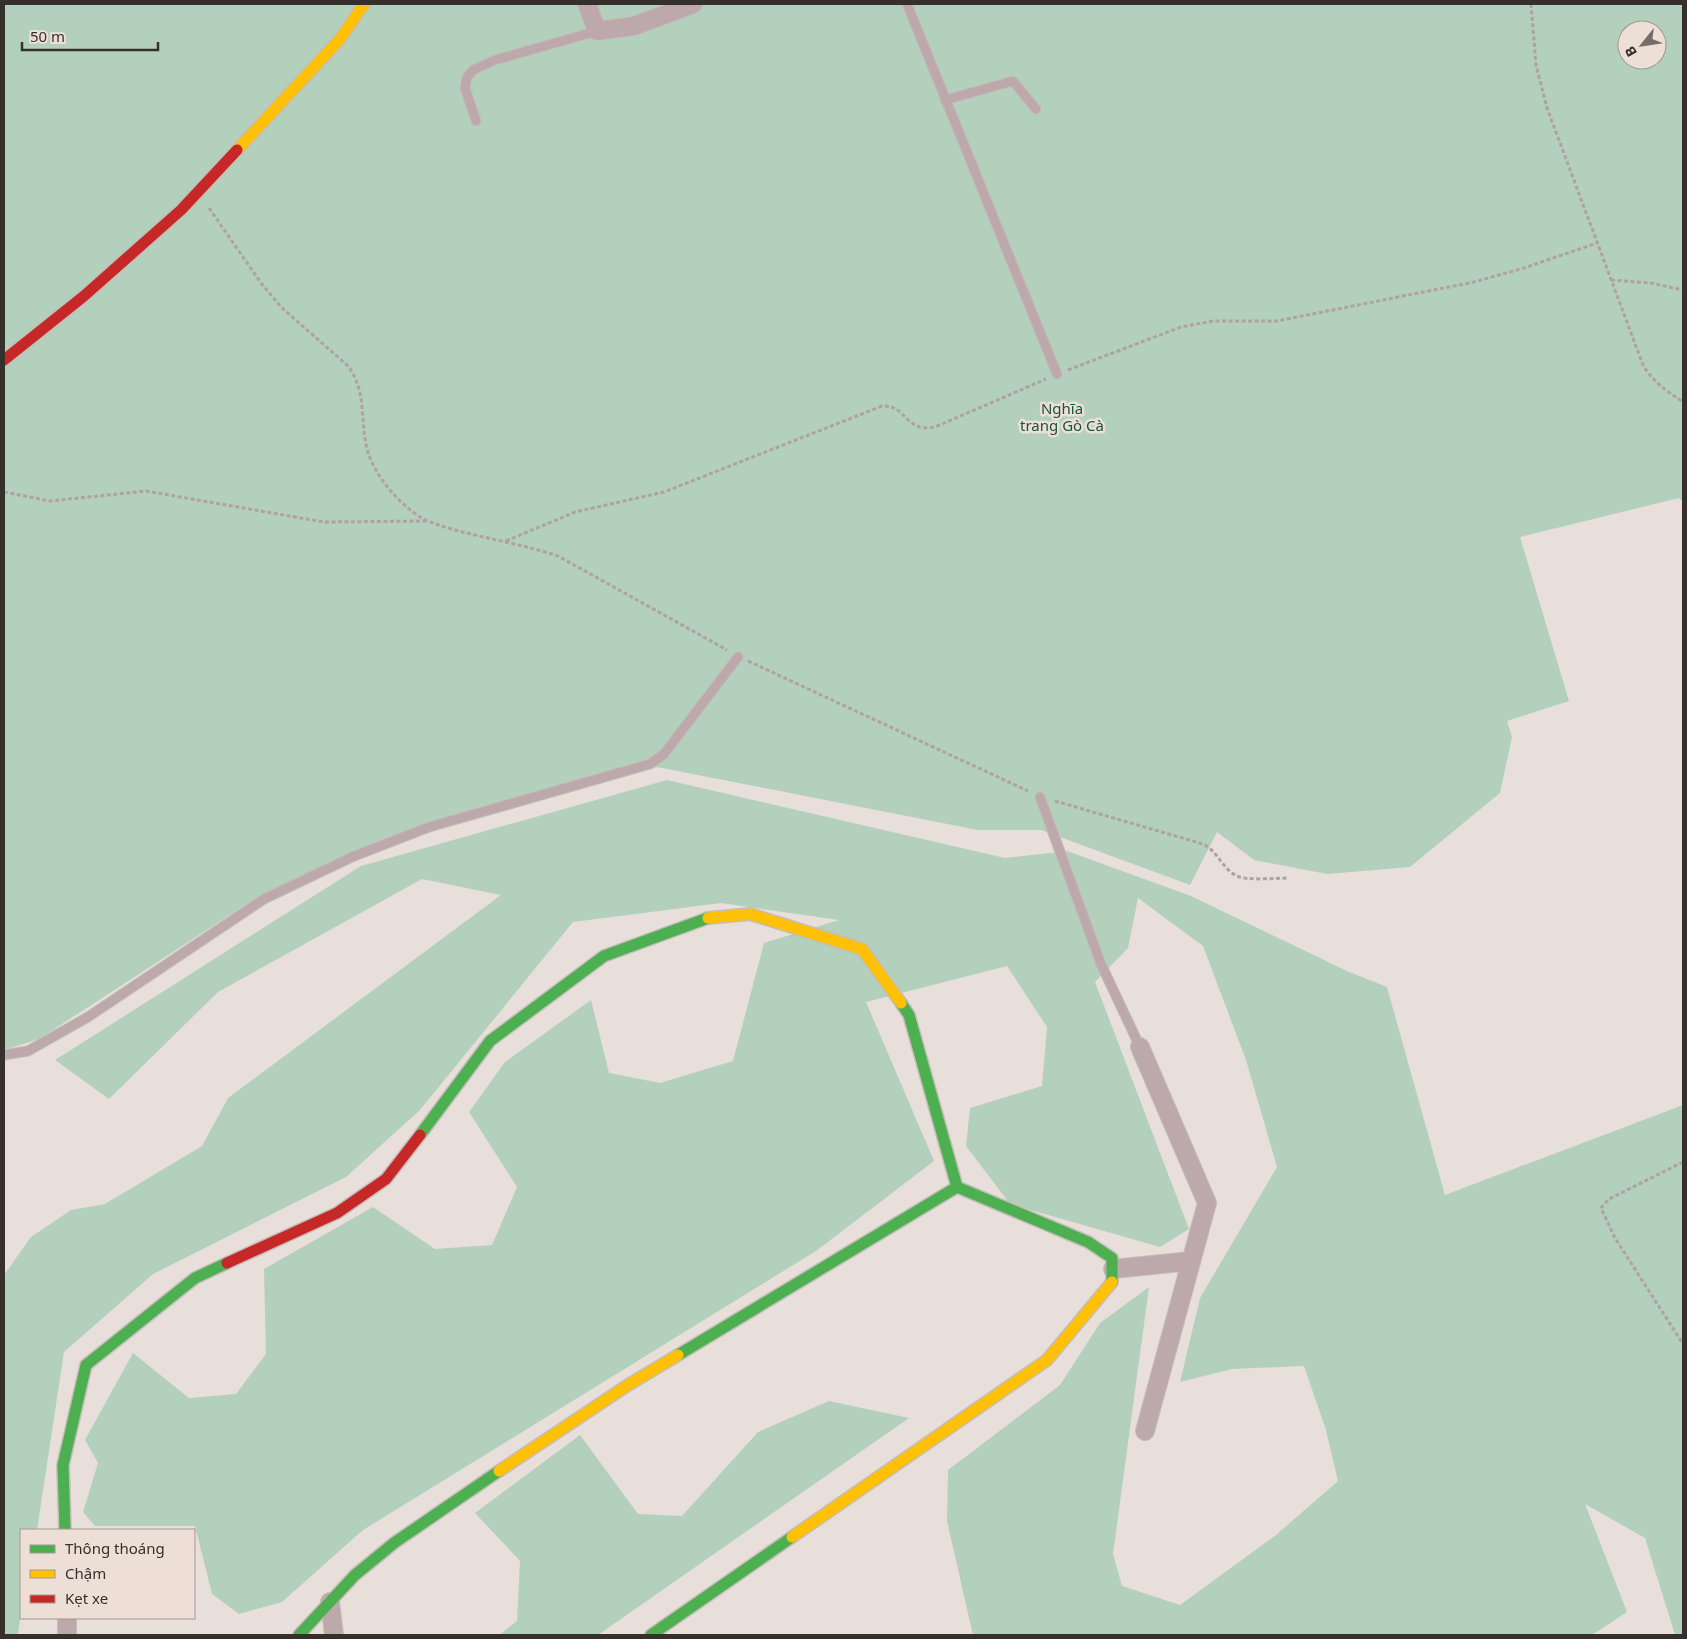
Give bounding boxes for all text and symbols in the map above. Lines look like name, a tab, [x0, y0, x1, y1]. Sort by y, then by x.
scale bar	[22, 20, 159, 52]
north arrow	[1617, 20, 1667, 70]
text: 50 m	[30, 26, 65, 46]
text: B	[1620, 43, 1641, 61]
park label: Nghĩa trang Gò Cà	[1020, 398, 1104, 435]
legend	[20, 1529, 195, 1619]
text: Thông thoáng	[65, 1538, 165, 1558]
text: Chậm	[65, 1563, 106, 1583]
text: Kẹt xe	[65, 1588, 108, 1608]

